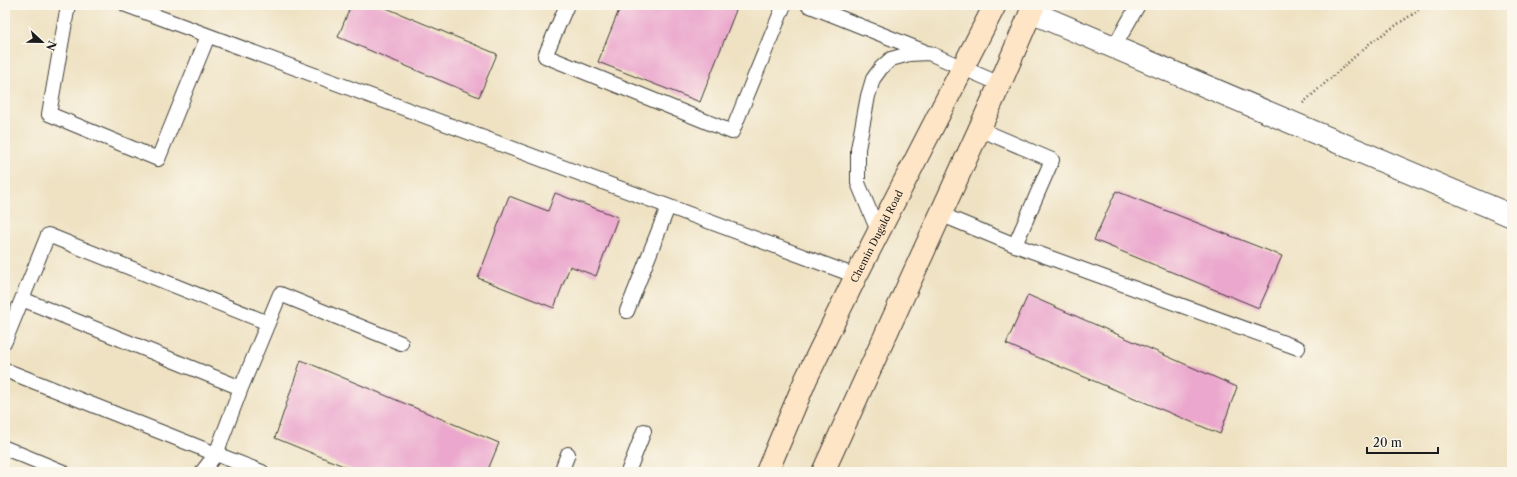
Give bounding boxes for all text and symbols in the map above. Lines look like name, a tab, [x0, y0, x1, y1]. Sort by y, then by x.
north arrow	[22, 22, 62, 62]
text: N	[43, 39, 60, 53]
street label: Chemin Dugald Road	[847, 188, 905, 285]
scale bar	[1367, 429, 1438, 455]
text: 20 m	[1373, 435, 1402, 450]

